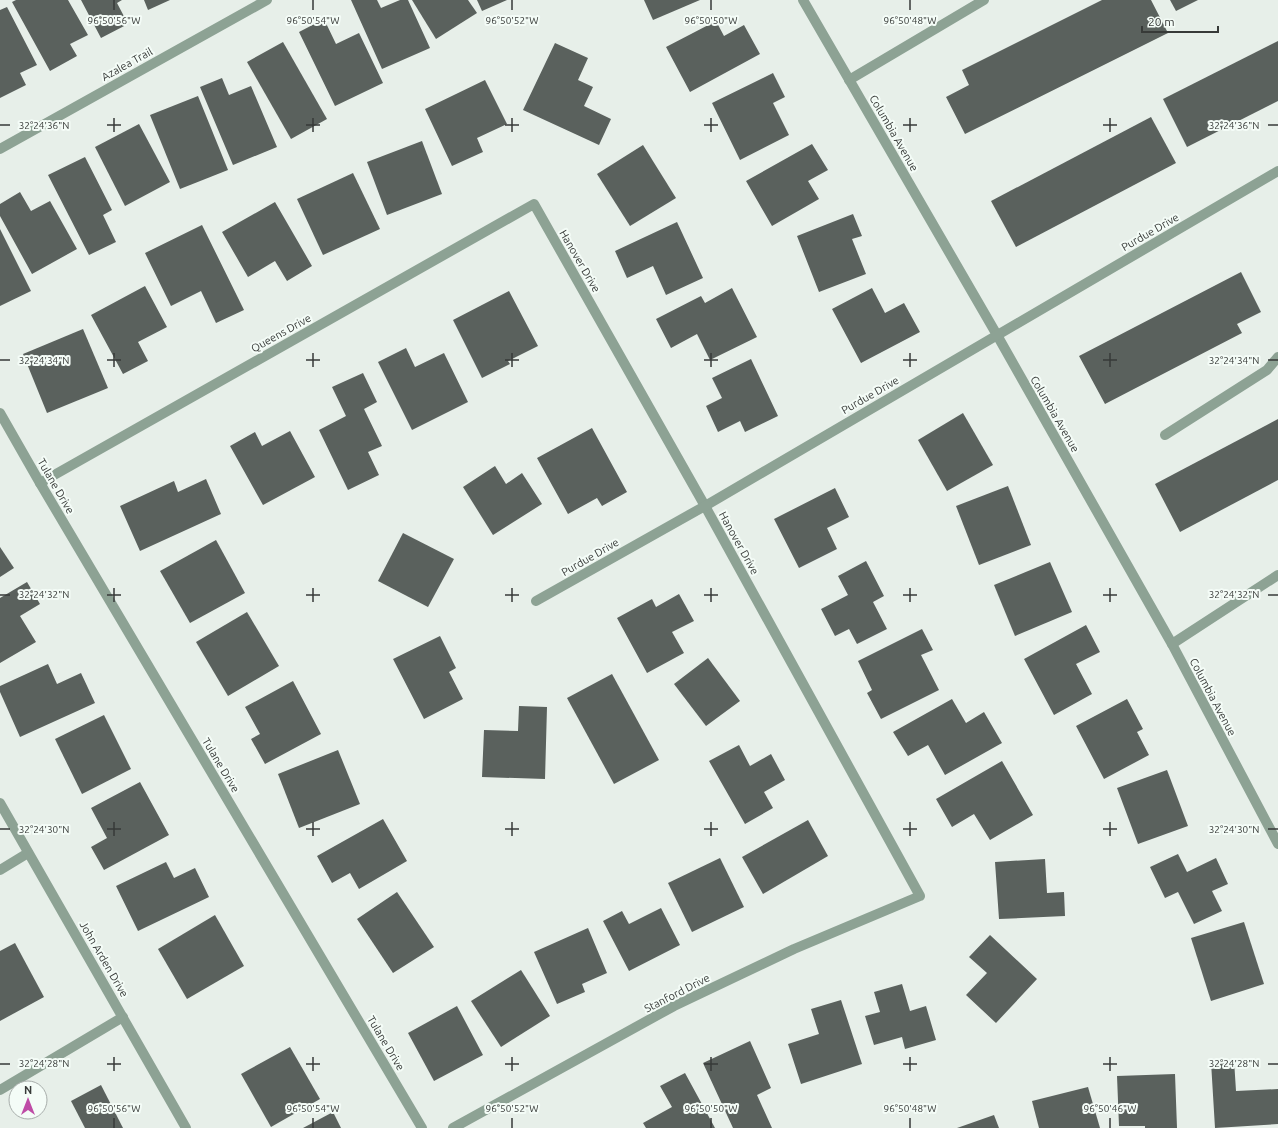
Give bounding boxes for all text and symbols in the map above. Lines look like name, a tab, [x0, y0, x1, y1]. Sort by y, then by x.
scale bar	[1142, 8, 1218, 34]
text: 96°50'56"W	[88, 15, 140, 26]
text: 96°50'54"W	[287, 15, 339, 26]
text: 96°50'52"W	[486, 15, 538, 26]
text: 96°50'50"W	[685, 15, 737, 26]
text: 96°50'48"W	[884, 15, 936, 26]
text: 20 m	[1148, 15, 1175, 28]
street label: Azalea Trail	[99, 45, 155, 83]
street label: Columbia Avenue	[867, 93, 921, 173]
text: 32°24'36"N	[19, 120, 69, 131]
text: 32°24'36"N	[1209, 120, 1259, 131]
street label: Purdue Drive	[1119, 211, 1181, 253]
street label: Hanover Drive	[557, 228, 603, 294]
street label: Queens Drive	[249, 312, 313, 354]
text: 32°24'34"N	[19, 355, 69, 366]
text: 32°24'34"N	[1209, 355, 1259, 366]
street label: Purdue Drive	[839, 374, 901, 416]
street label: Columbia Avenue	[1028, 374, 1082, 454]
street label: Tulane Drive	[35, 456, 77, 516]
street label: Hanover Drive	[717, 509, 761, 577]
street label: Purdue Drive	[559, 536, 621, 578]
text: 32°24'32"N	[19, 589, 69, 600]
text: 32°24'32"N	[1209, 589, 1259, 600]
street label: Columbia Avenue	[1187, 656, 1239, 738]
street label: Tulane Drive	[200, 736, 242, 794]
text: 32°24'30"N	[19, 824, 69, 835]
text: 32°24'30"N	[1209, 824, 1259, 835]
street label: John Arden Drive	[77, 919, 131, 999]
street label: Stanford Drive	[642, 971, 712, 1015]
street label: Tulane Drive	[365, 1014, 407, 1072]
text: 32°24'28"N	[19, 1058, 69, 1069]
text: 32°24'28"N	[1209, 1058, 1259, 1069]
north arrow	[8, 1080, 48, 1120]
text: N	[24, 1084, 32, 1096]
text: 96°50'56"W	[88, 1103, 140, 1114]
text: 96°50'54"W	[287, 1103, 339, 1114]
text: 96°50'52"W	[486, 1103, 538, 1114]
text: 96°50'50"W	[685, 1103, 737, 1114]
text: 96°50'48"W	[884, 1103, 936, 1114]
text: 96°50'46"W	[1084, 1103, 1136, 1114]

